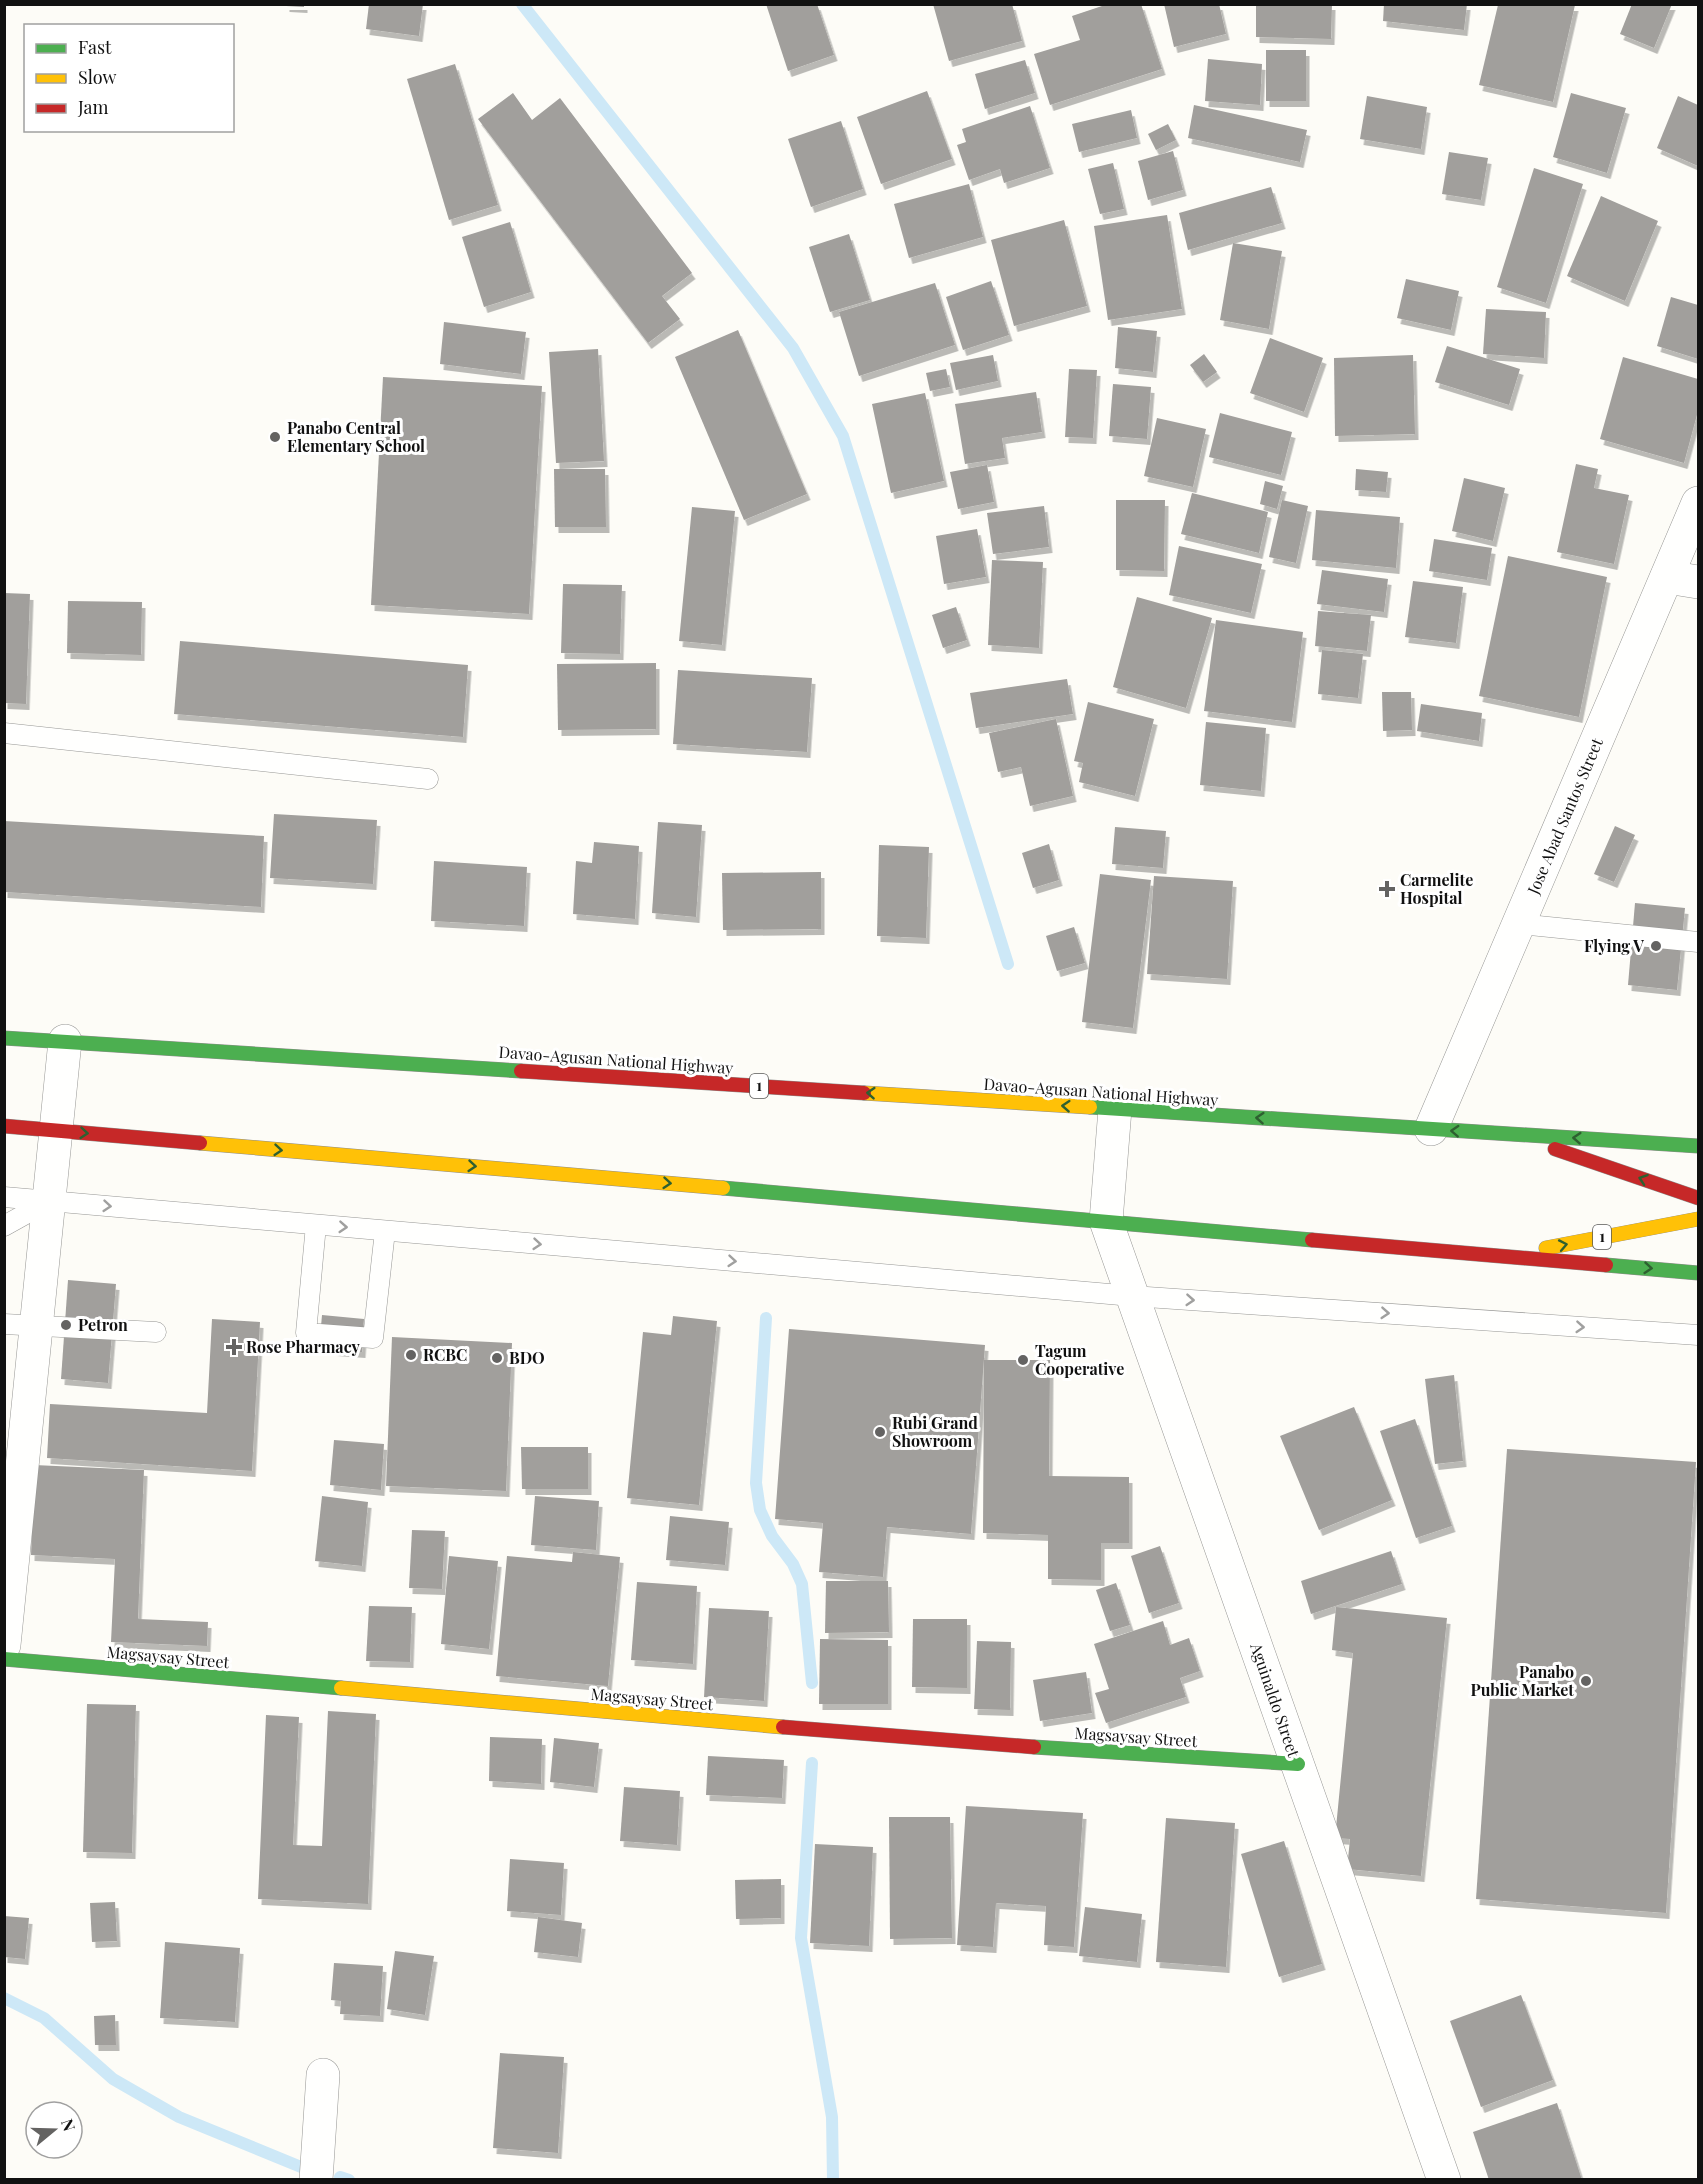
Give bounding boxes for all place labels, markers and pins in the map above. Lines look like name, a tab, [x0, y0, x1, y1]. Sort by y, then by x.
place label: Panabo Central Elementary School	[287, 417, 425, 456]
marker: Panabo Central Elementary School	[268, 430, 282, 444]
place label: Carmelite Hospital	[1400, 869, 1473, 908]
marker: Carmelite Hospital	[1378, 880, 1396, 898]
place label: Flying V	[1584, 935, 1644, 956]
marker: Flying V	[1649, 939, 1663, 953]
place label: Petron	[78, 1314, 128, 1335]
marker: Petron	[59, 1318, 73, 1332]
place label: Rose Pharmacy	[246, 1336, 361, 1357]
marker: Rose Pharmacy	[227, 1340, 241, 1354]
place label: Tagum Cooperative	[1035, 1340, 1124, 1379]
place label: RCBC	[423, 1344, 467, 1365]
place label: BDO	[509, 1347, 545, 1368]
marker: RCBC	[404, 1348, 418, 1362]
marker: BDO	[490, 1351, 504, 1365]
marker: Tagum Cooperative	[1016, 1353, 1030, 1367]
place label: Rubi Grand Showroom	[892, 1412, 978, 1451]
marker: Rubi Grand Showroom	[873, 1425, 887, 1439]
place label: Panabo Public Market	[1470, 1661, 1574, 1700]
marker: Panabo Public Market	[1579, 1674, 1593, 1688]

